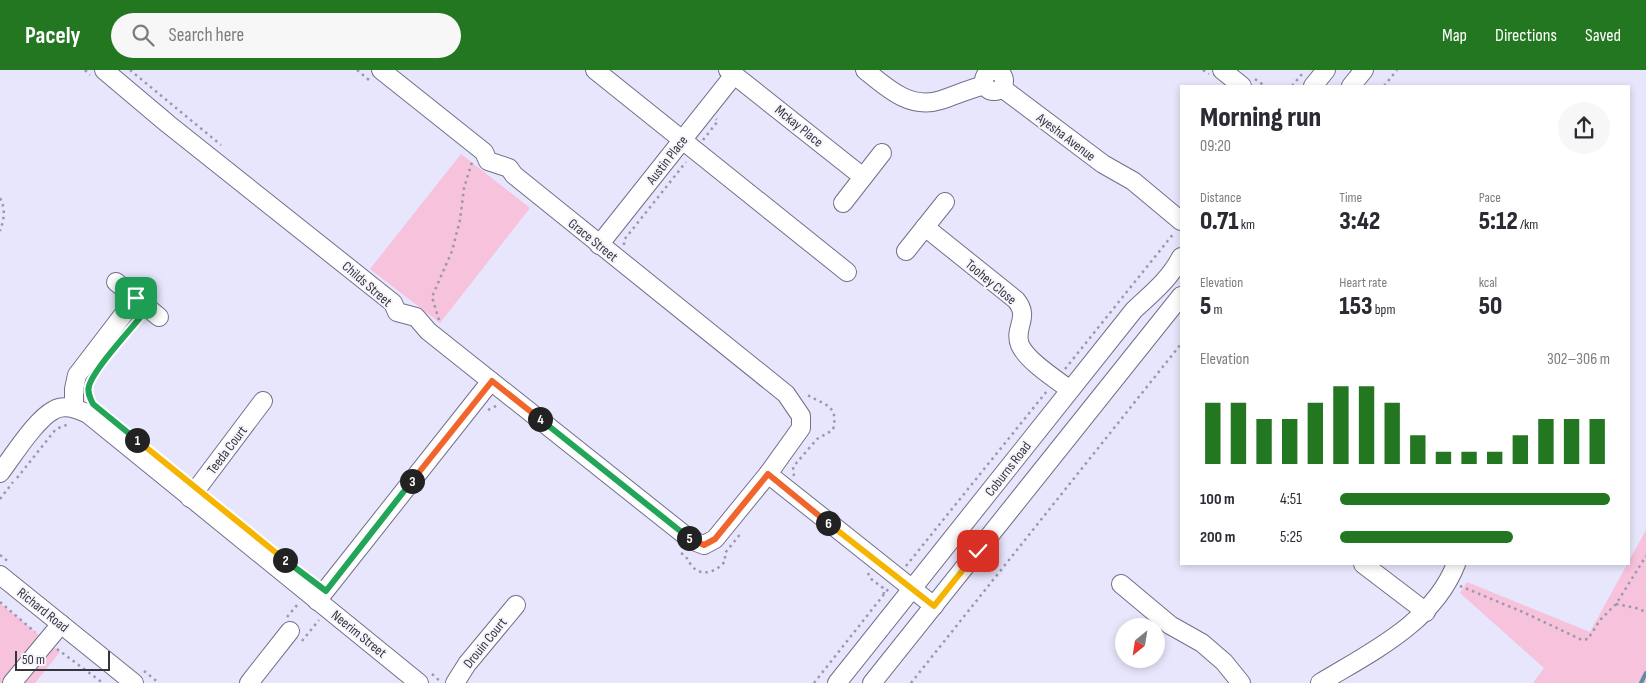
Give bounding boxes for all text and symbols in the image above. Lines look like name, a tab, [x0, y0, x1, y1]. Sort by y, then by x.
search box	[111, 13, 461, 58]
text: Pacely	[25, 21, 81, 50]
icon: search	[129, 21, 157, 49]
text: Search here	[169, 24, 244, 47]
text: Map	[1442, 25, 1467, 46]
text: Directions	[1495, 25, 1557, 46]
text: Saved	[1585, 25, 1621, 46]
street label: Mckay Place	[771, 101, 827, 151]
text: Morning run	[1200, 101, 1321, 134]
button: share	[1558, 102, 1610, 154]
street label: Ayesha Avenue	[1032, 109, 1099, 165]
street label: Austin Place	[642, 132, 691, 188]
text: 09:20	[1200, 137, 1231, 156]
text: Distance	[1200, 189, 1241, 206]
text: Time	[1339, 189, 1362, 206]
text: Pace	[1479, 189, 1501, 206]
text: 0.71	[1200, 206, 1238, 237]
text: 3:42	[1339, 206, 1380, 237]
text: 5:12	[1479, 206, 1518, 237]
street label: Grace Street	[565, 215, 621, 265]
text: km	[1238, 216, 1255, 233]
text: /km	[1518, 216, 1538, 233]
street label: Toohey Close	[962, 256, 1020, 308]
street label: Childs Street	[339, 258, 395, 310]
text: Elevation	[1200, 274, 1243, 291]
text: Heart rate	[1339, 274, 1387, 291]
text: kcal	[1479, 274, 1497, 291]
pin	[115, 277, 157, 319]
icon: arrive	[122, 284, 150, 312]
text: 5	[1200, 291, 1211, 322]
text: 153	[1339, 291, 1373, 322]
text: 50	[1479, 291, 1502, 322]
text: m	[1211, 301, 1223, 318]
text: bpm	[1373, 301, 1395, 318]
text: Elevation	[1200, 350, 1249, 369]
text: 302–306 m	[1547, 350, 1610, 369]
pin: 4	[528, 406, 552, 432]
text: 4	[537, 411, 544, 428]
street label: Teeda Court	[203, 422, 251, 478]
pin: 1	[124, 428, 150, 452]
text: 1	[135, 432, 140, 449]
street label: Coburns Road	[981, 438, 1035, 500]
pin: 3	[400, 468, 424, 494]
text: 3	[409, 473, 416, 490]
text: 100 m	[1200, 490, 1235, 509]
text: 4:51	[1280, 490, 1302, 509]
pin: 6	[816, 510, 840, 536]
text: 6	[825, 515, 832, 532]
pin: 5	[676, 526, 702, 550]
text: 200 m	[1200, 528, 1235, 547]
text: 5:25	[1280, 528, 1302, 547]
text: 5	[686, 530, 693, 547]
pin	[957, 530, 999, 572]
icon: check	[964, 537, 992, 565]
pin: 2	[272, 548, 298, 572]
text: 2	[282, 552, 289, 569]
street label: Richard Road	[14, 584, 72, 636]
street label: Neerim Street	[328, 607, 390, 661]
street label: Drouin Court	[460, 614, 510, 672]
north arrow	[1115, 618, 1165, 668]
map controls	[1115, 618, 1165, 668]
scale bar	[15, 648, 110, 671]
text: 50 m	[22, 651, 45, 668]

